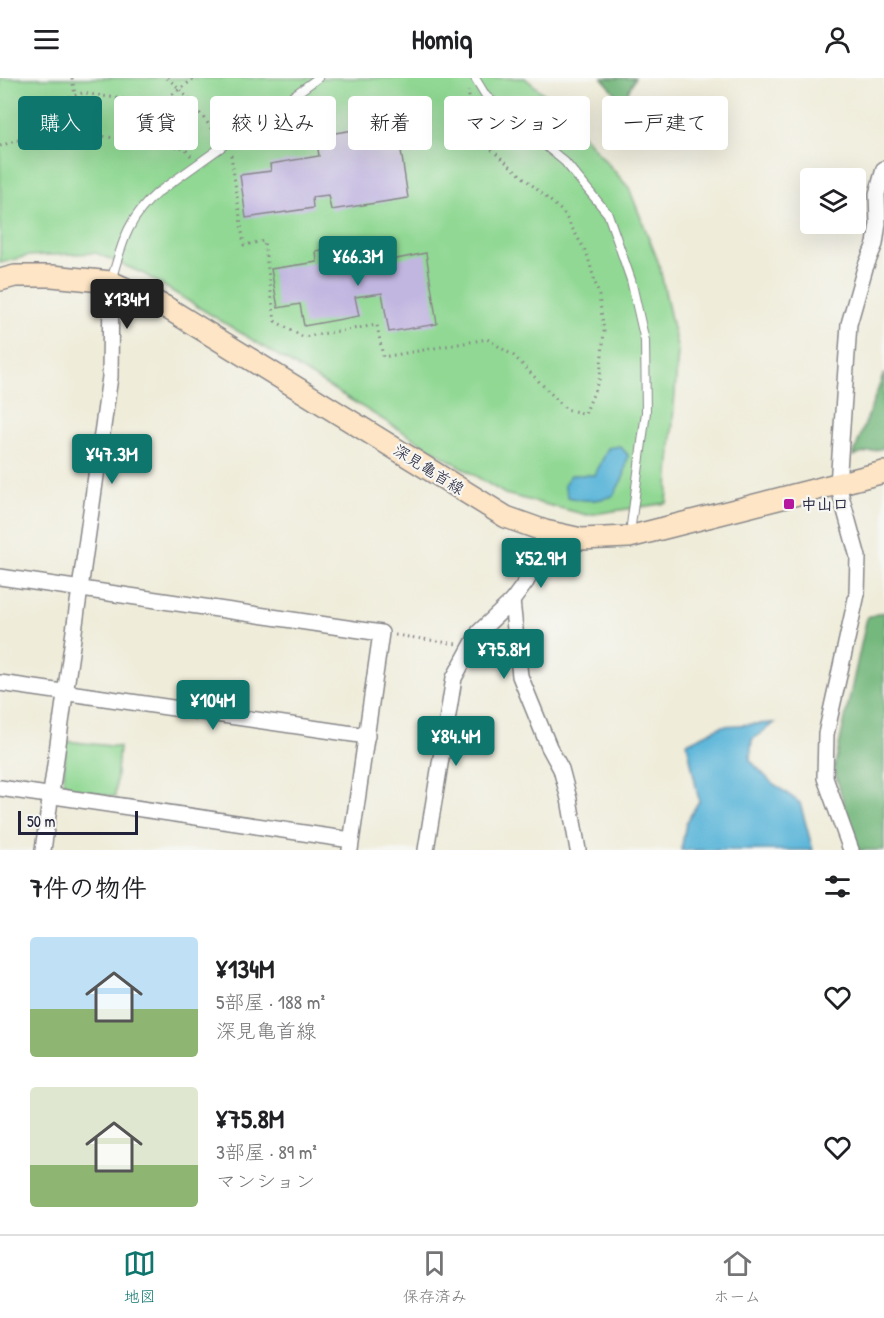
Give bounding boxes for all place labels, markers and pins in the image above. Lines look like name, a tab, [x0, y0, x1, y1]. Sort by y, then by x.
pin: ¥66.3M	[309, 236, 407, 287]
pin: ¥134M	[85, 279, 169, 330]
pin: ¥47.3M	[63, 434, 161, 485]
place label: 中山口	[801, 493, 849, 515]
marker: 中山口	[782, 497, 796, 511]
pin: ¥52.9M	[492, 538, 590, 589]
pin: ¥75.8M	[455, 629, 553, 680]
pin: ¥104M	[171, 680, 255, 731]
pin: ¥84.4M	[407, 716, 505, 767]

